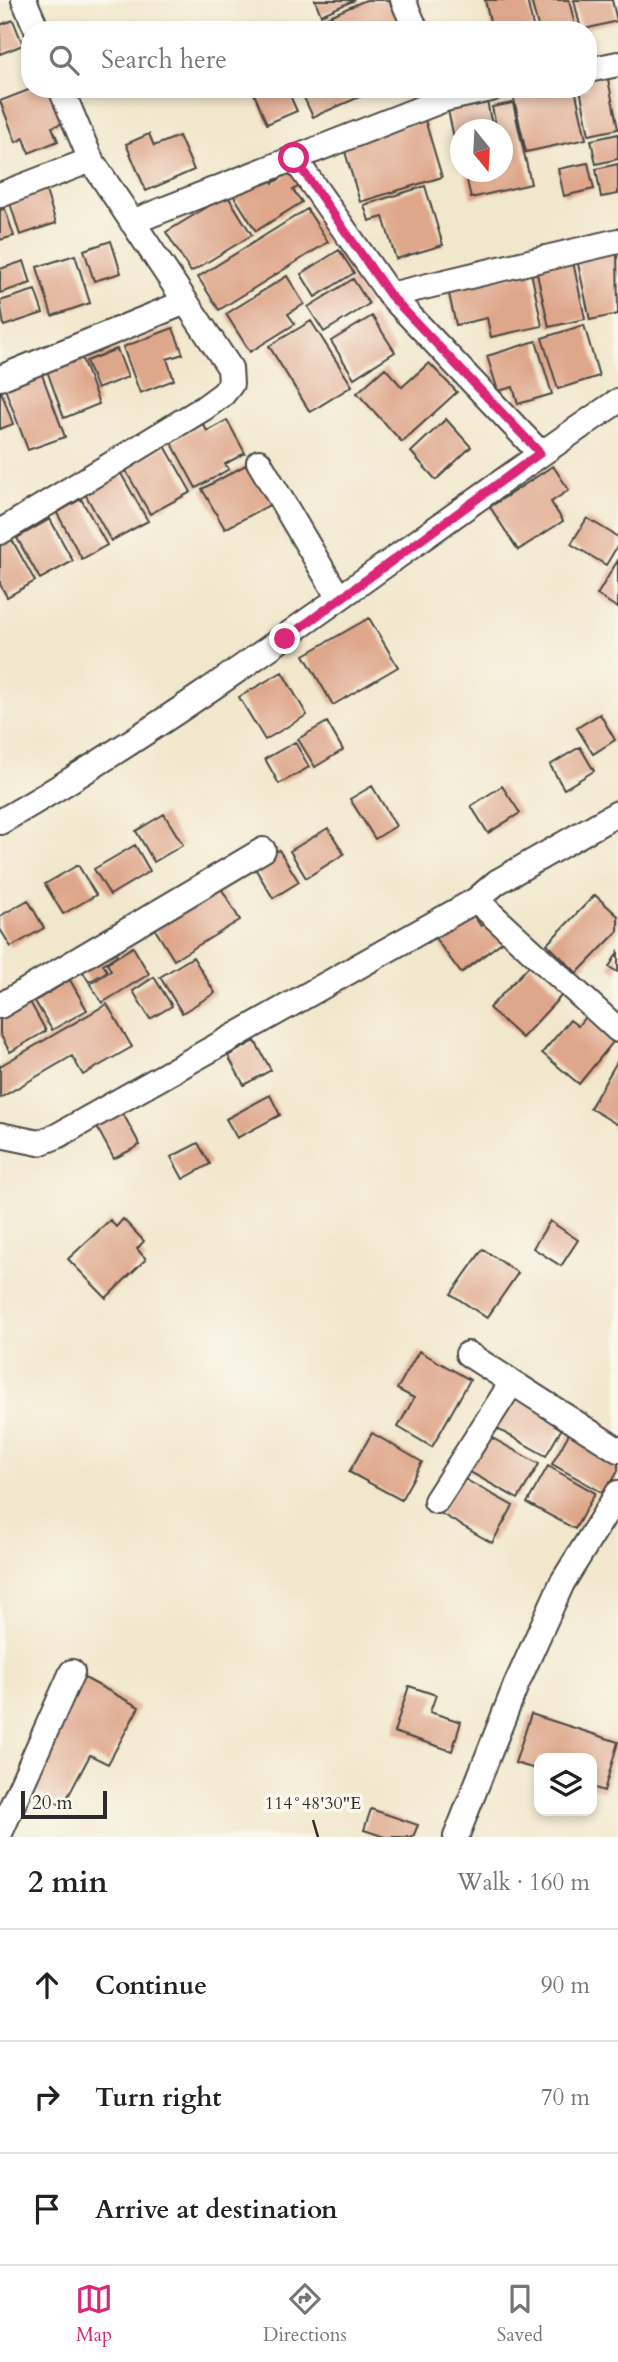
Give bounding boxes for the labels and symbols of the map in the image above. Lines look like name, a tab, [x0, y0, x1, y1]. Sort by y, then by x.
north arrow	[450, 119, 513, 182]
route start	[278, 142, 309, 173]
route end	[269, 623, 300, 654]
scale bar	[21, 1788, 107, 1820]
text: 114°48'30"E	[265, 1791, 361, 1816]

